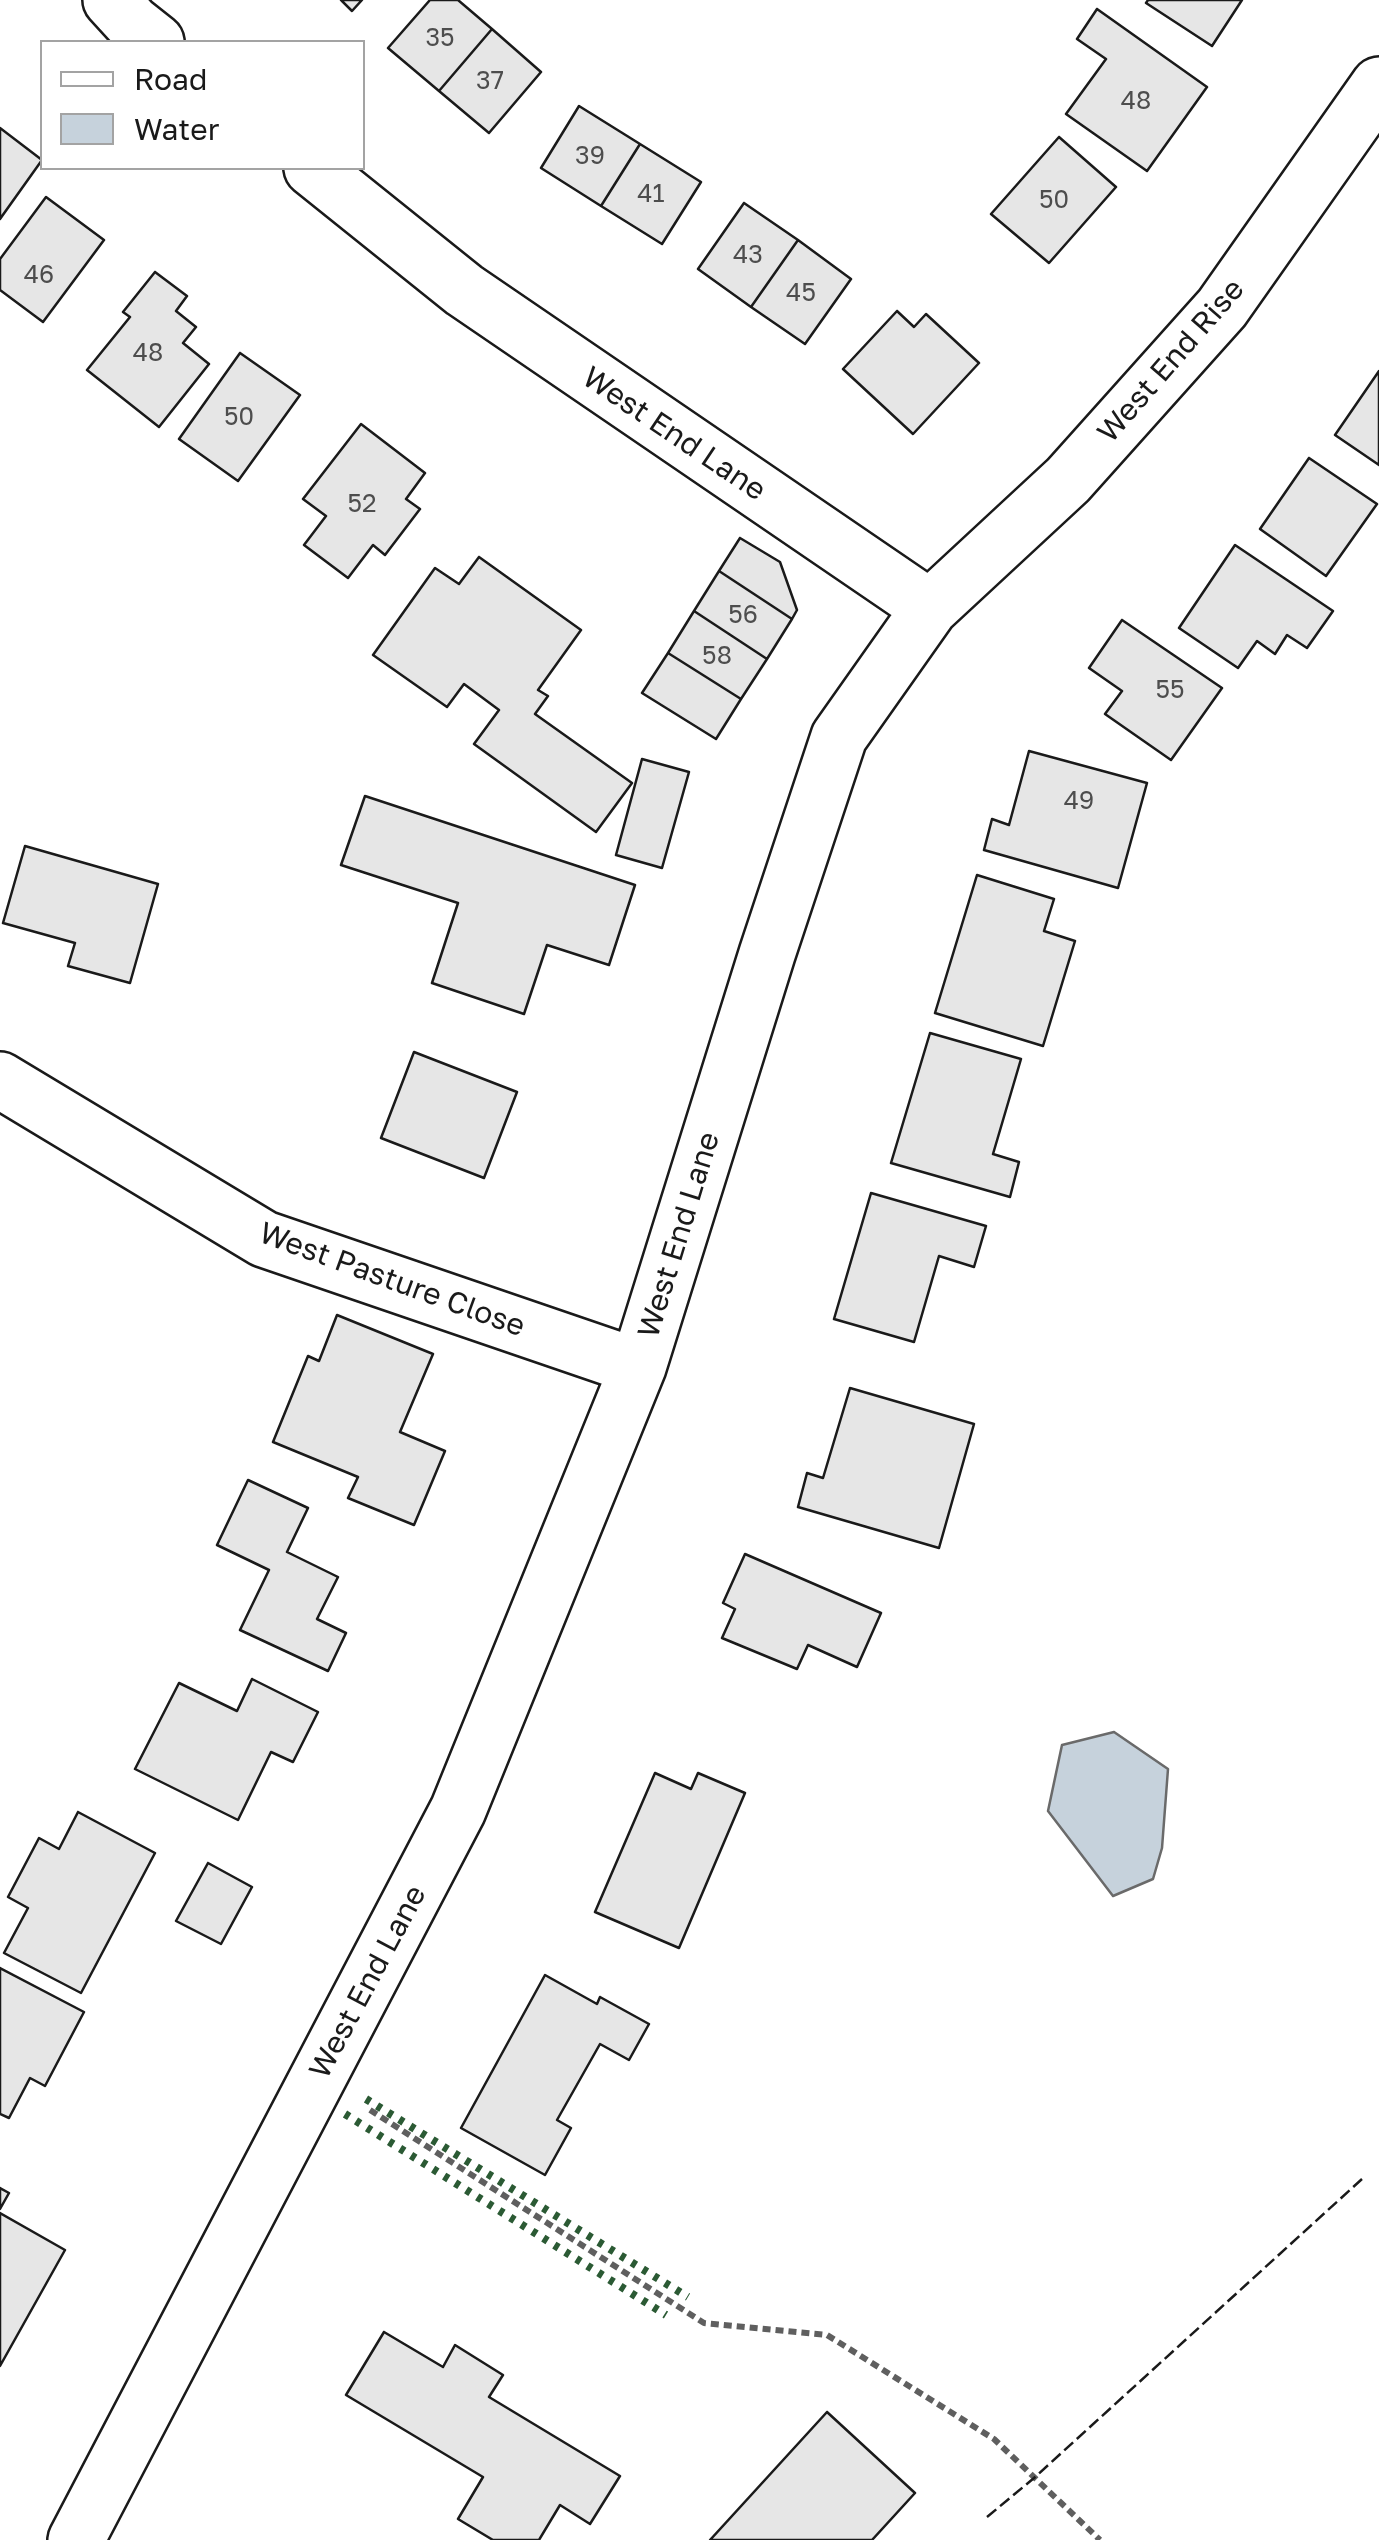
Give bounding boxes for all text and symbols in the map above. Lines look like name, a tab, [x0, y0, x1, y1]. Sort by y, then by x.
house number: 35	[425, 23, 455, 53]
legend	[40, 40, 365, 170]
text: Road	[134, 61, 208, 97]
house number: 37	[476, 66, 504, 96]
house number: 48	[1121, 86, 1151, 116]
text: Water	[134, 111, 219, 147]
house number: 39	[575, 141, 605, 171]
house number: 41	[637, 179, 665, 209]
house number: 50	[1039, 185, 1069, 215]
house number: 43	[733, 240, 763, 270]
house number: 46	[24, 260, 54, 290]
street label: West End Rise	[1090, 272, 1252, 450]
house number: 45	[786, 278, 816, 308]
house number: 48	[133, 338, 163, 368]
street label: West End Lane	[576, 359, 772, 509]
house number: 50	[224, 402, 254, 432]
house number: 52	[348, 489, 376, 519]
house number: 56	[728, 600, 758, 630]
house number: 58	[702, 641, 732, 671]
house number: 55	[1156, 675, 1184, 705]
house number: 49	[1064, 786, 1094, 816]
street label: West End Lane	[631, 1128, 727, 1342]
street label: West Pasture Close	[254, 1215, 530, 1345]
street label: West End Lane	[302, 1879, 434, 2085]

